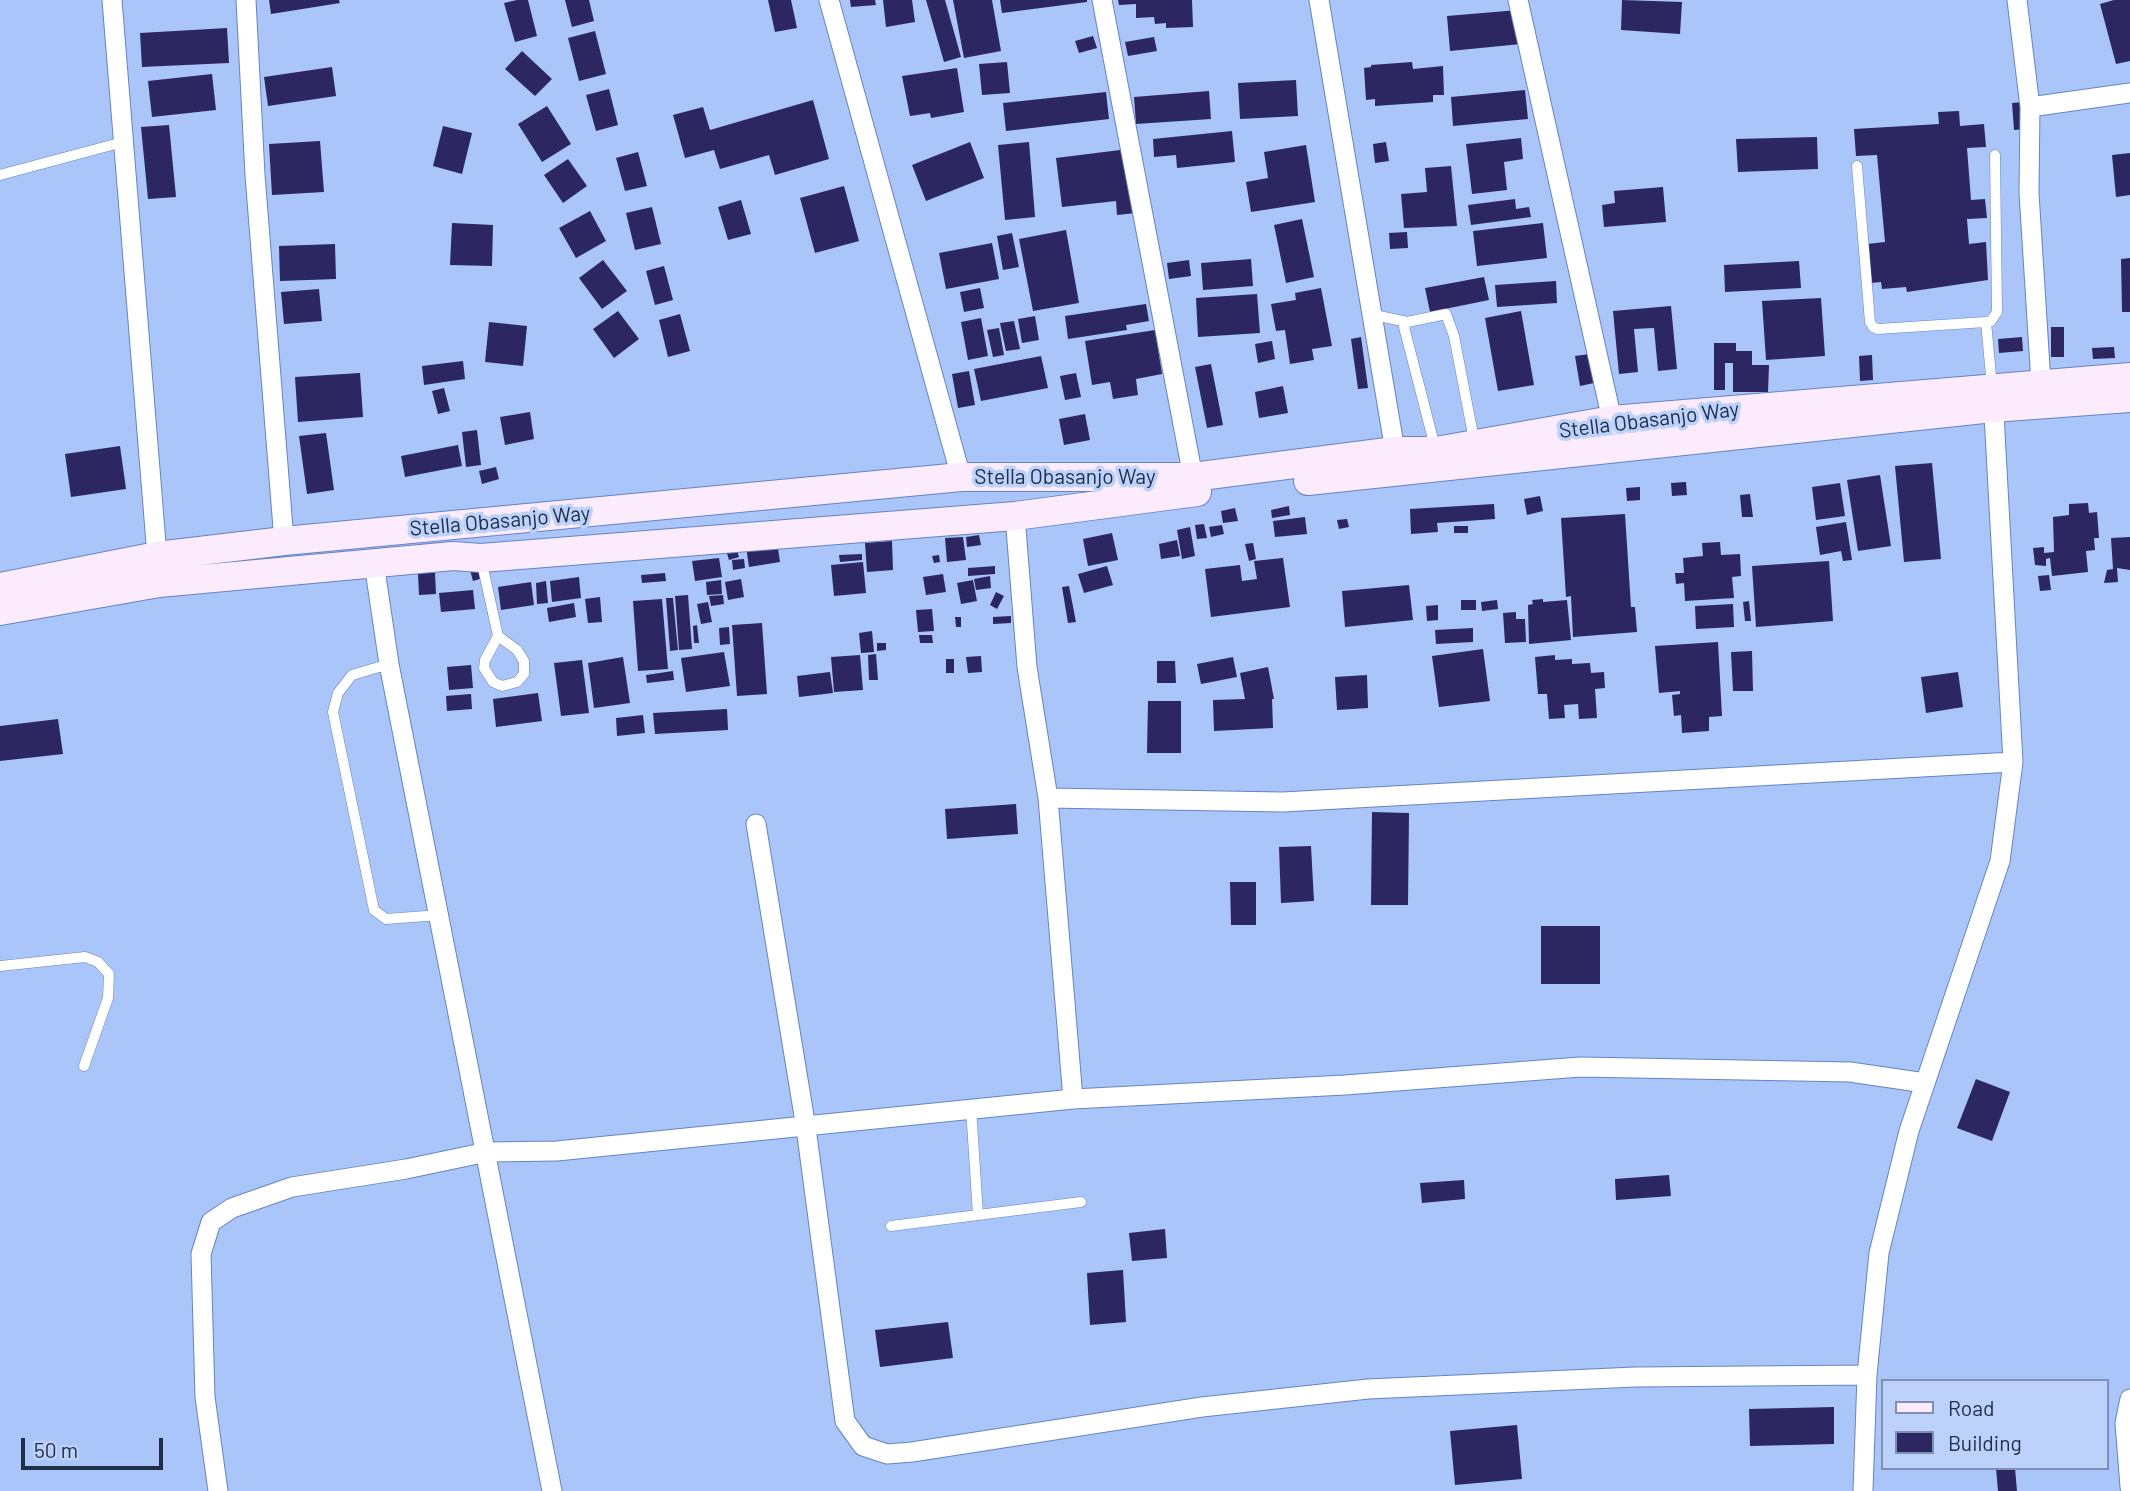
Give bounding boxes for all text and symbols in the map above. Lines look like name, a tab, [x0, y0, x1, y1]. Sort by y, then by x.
street label: Stella Obasanjo Way	[1557, 396, 1741, 444]
street label: Stella Obasanjo Way	[974, 464, 1156, 490]
street label: Stella Obasanjo Way	[409, 501, 591, 541]
legend	[1882, 1379, 2109, 1470]
text: Road	[1948, 1395, 1994, 1420]
scale bar	[24, 1424, 166, 1468]
text: Building	[1948, 1430, 2022, 1455]
text: 50 m	[34, 1437, 78, 1462]

